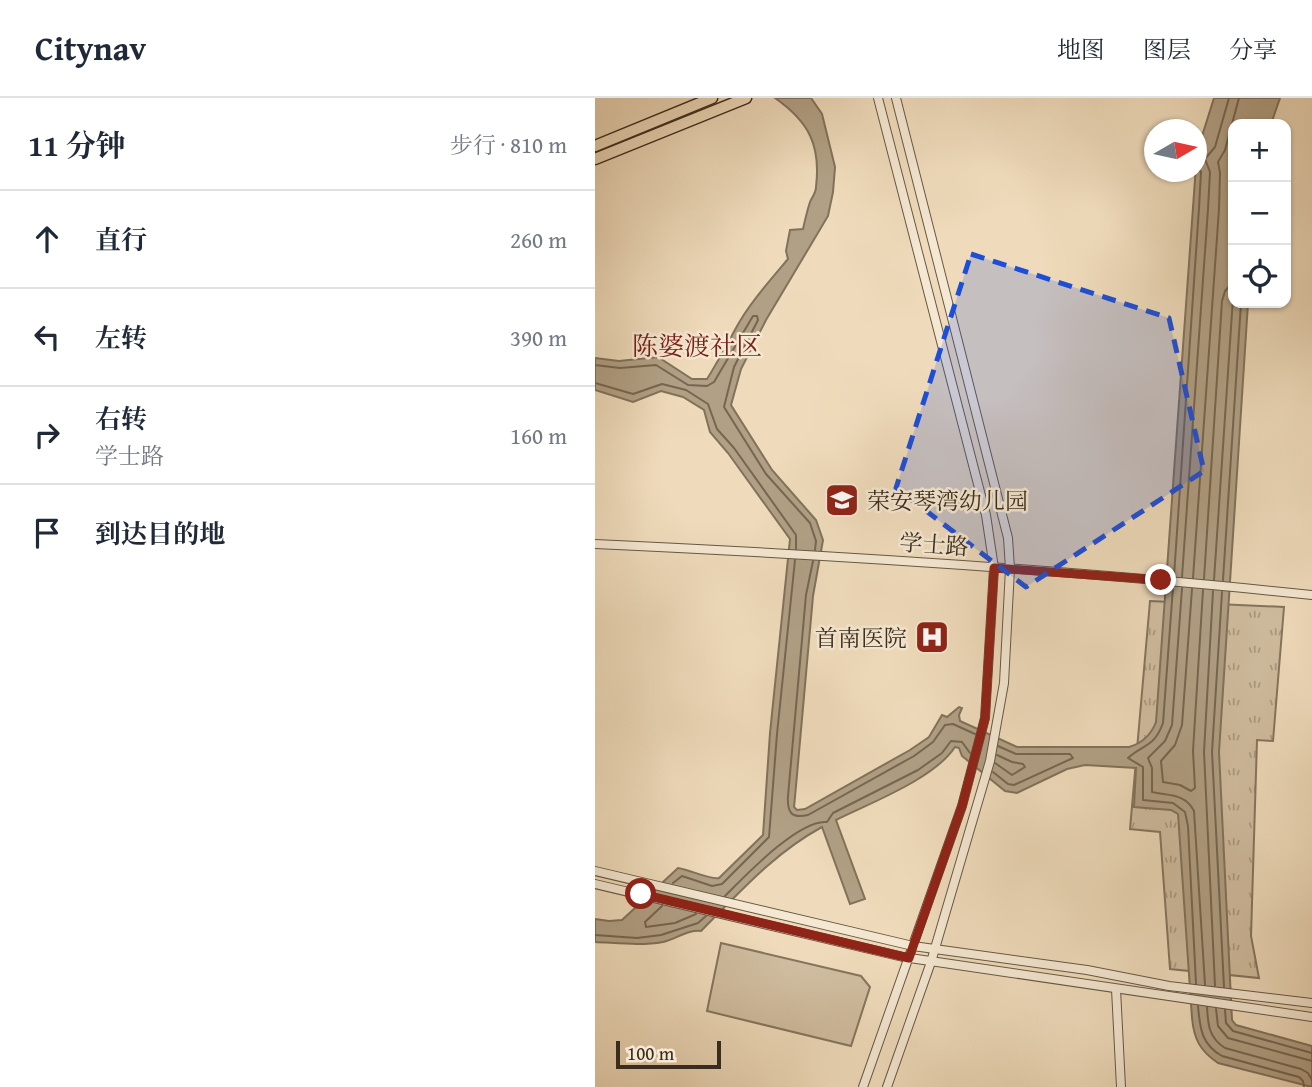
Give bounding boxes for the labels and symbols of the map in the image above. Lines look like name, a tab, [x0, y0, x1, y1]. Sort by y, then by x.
north arrow	[1144, 119, 1207, 182]
district label: 陈婆渡社区	[632, 326, 762, 365]
school or university icon: 荣安琴湾幼儿园	[823, 481, 861, 519]
place label: 荣安琴湾幼儿园	[867, 484, 1028, 517]
street label: 学士路	[898, 525, 970, 563]
route end	[1145, 564, 1176, 595]
hospital icon: 首南医院	[913, 618, 951, 656]
place label: 首南医院	[815, 621, 907, 654]
route start	[625, 878, 656, 909]
scale bar	[616, 1038, 721, 1070]

